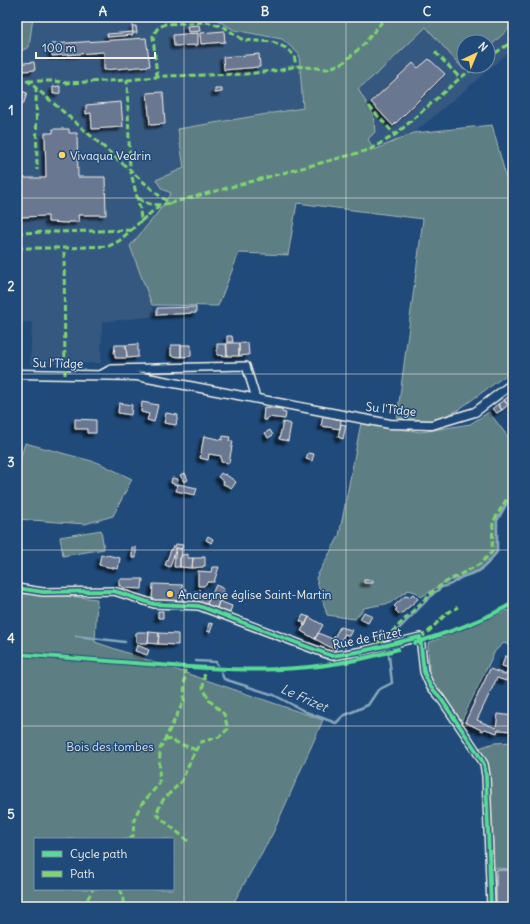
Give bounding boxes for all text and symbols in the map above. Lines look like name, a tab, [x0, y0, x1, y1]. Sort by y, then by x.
text: A	[99, 3, 108, 20]
text: B	[261, 3, 270, 20]
text: C	[423, 3, 432, 20]
scale bar	[36, 34, 155, 60]
north arrow	[456, 34, 496, 74]
text: N	[475, 39, 491, 54]
text: 100 m	[42, 40, 76, 55]
text: 1	[8, 102, 14, 119]
place label: Vivaqua Vedrin	[70, 148, 151, 163]
marker: Vivaqua Vedrin	[57, 150, 67, 160]
text: 2	[7, 278, 15, 295]
street label: Su l'Tîdge	[33, 355, 83, 371]
street label: Su l'Tîdge	[365, 399, 417, 419]
text: 3	[7, 454, 15, 471]
place label: Ancienne église Saint-Martin	[178, 587, 332, 602]
marker: Ancienne église Saint-Martin	[165, 589, 175, 599]
street label: Rue de Frizet	[331, 624, 403, 652]
text: 4	[7, 630, 15, 647]
water label: Le Frizet	[278, 680, 331, 716]
park label: Bois des tombes	[66, 739, 154, 754]
text: 5	[7, 806, 15, 823]
legend	[34, 838, 174, 890]
text: Cycle path	[70, 846, 127, 861]
text: Path	[70, 866, 95, 881]

